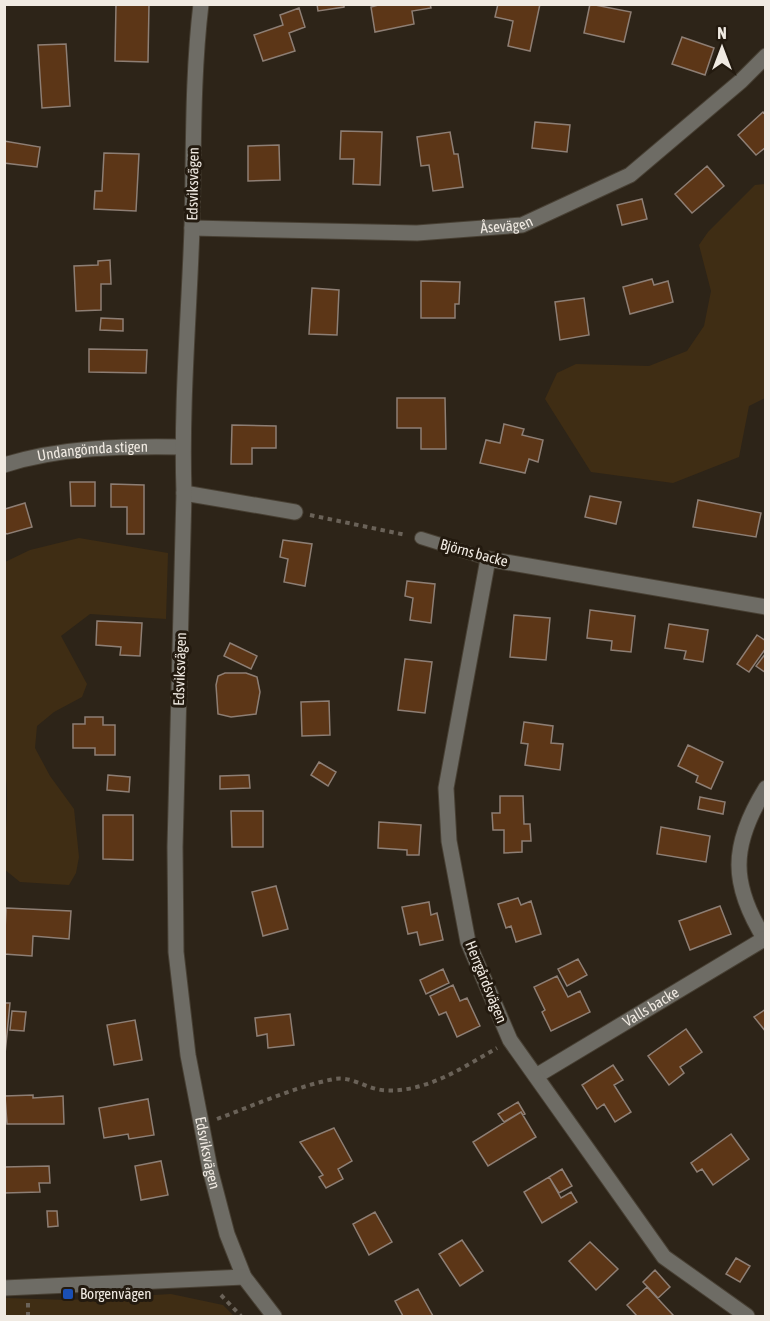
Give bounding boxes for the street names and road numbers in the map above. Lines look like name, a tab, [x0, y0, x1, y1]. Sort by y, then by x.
street label: Edsviksvägen	[183, 147, 202, 221]
street label: Åsevägen	[480, 212, 535, 236]
street label: Undangömda stigen	[36, 438, 148, 464]
street label: Björns backe	[438, 535, 510, 570]
street label: Edsviksvägen	[170, 632, 189, 706]
street label: Herrgårdsvägen	[462, 938, 511, 1025]
street label: Valls backe	[620, 983, 682, 1030]
street label: Edsviksvägen	[192, 1115, 224, 1191]

